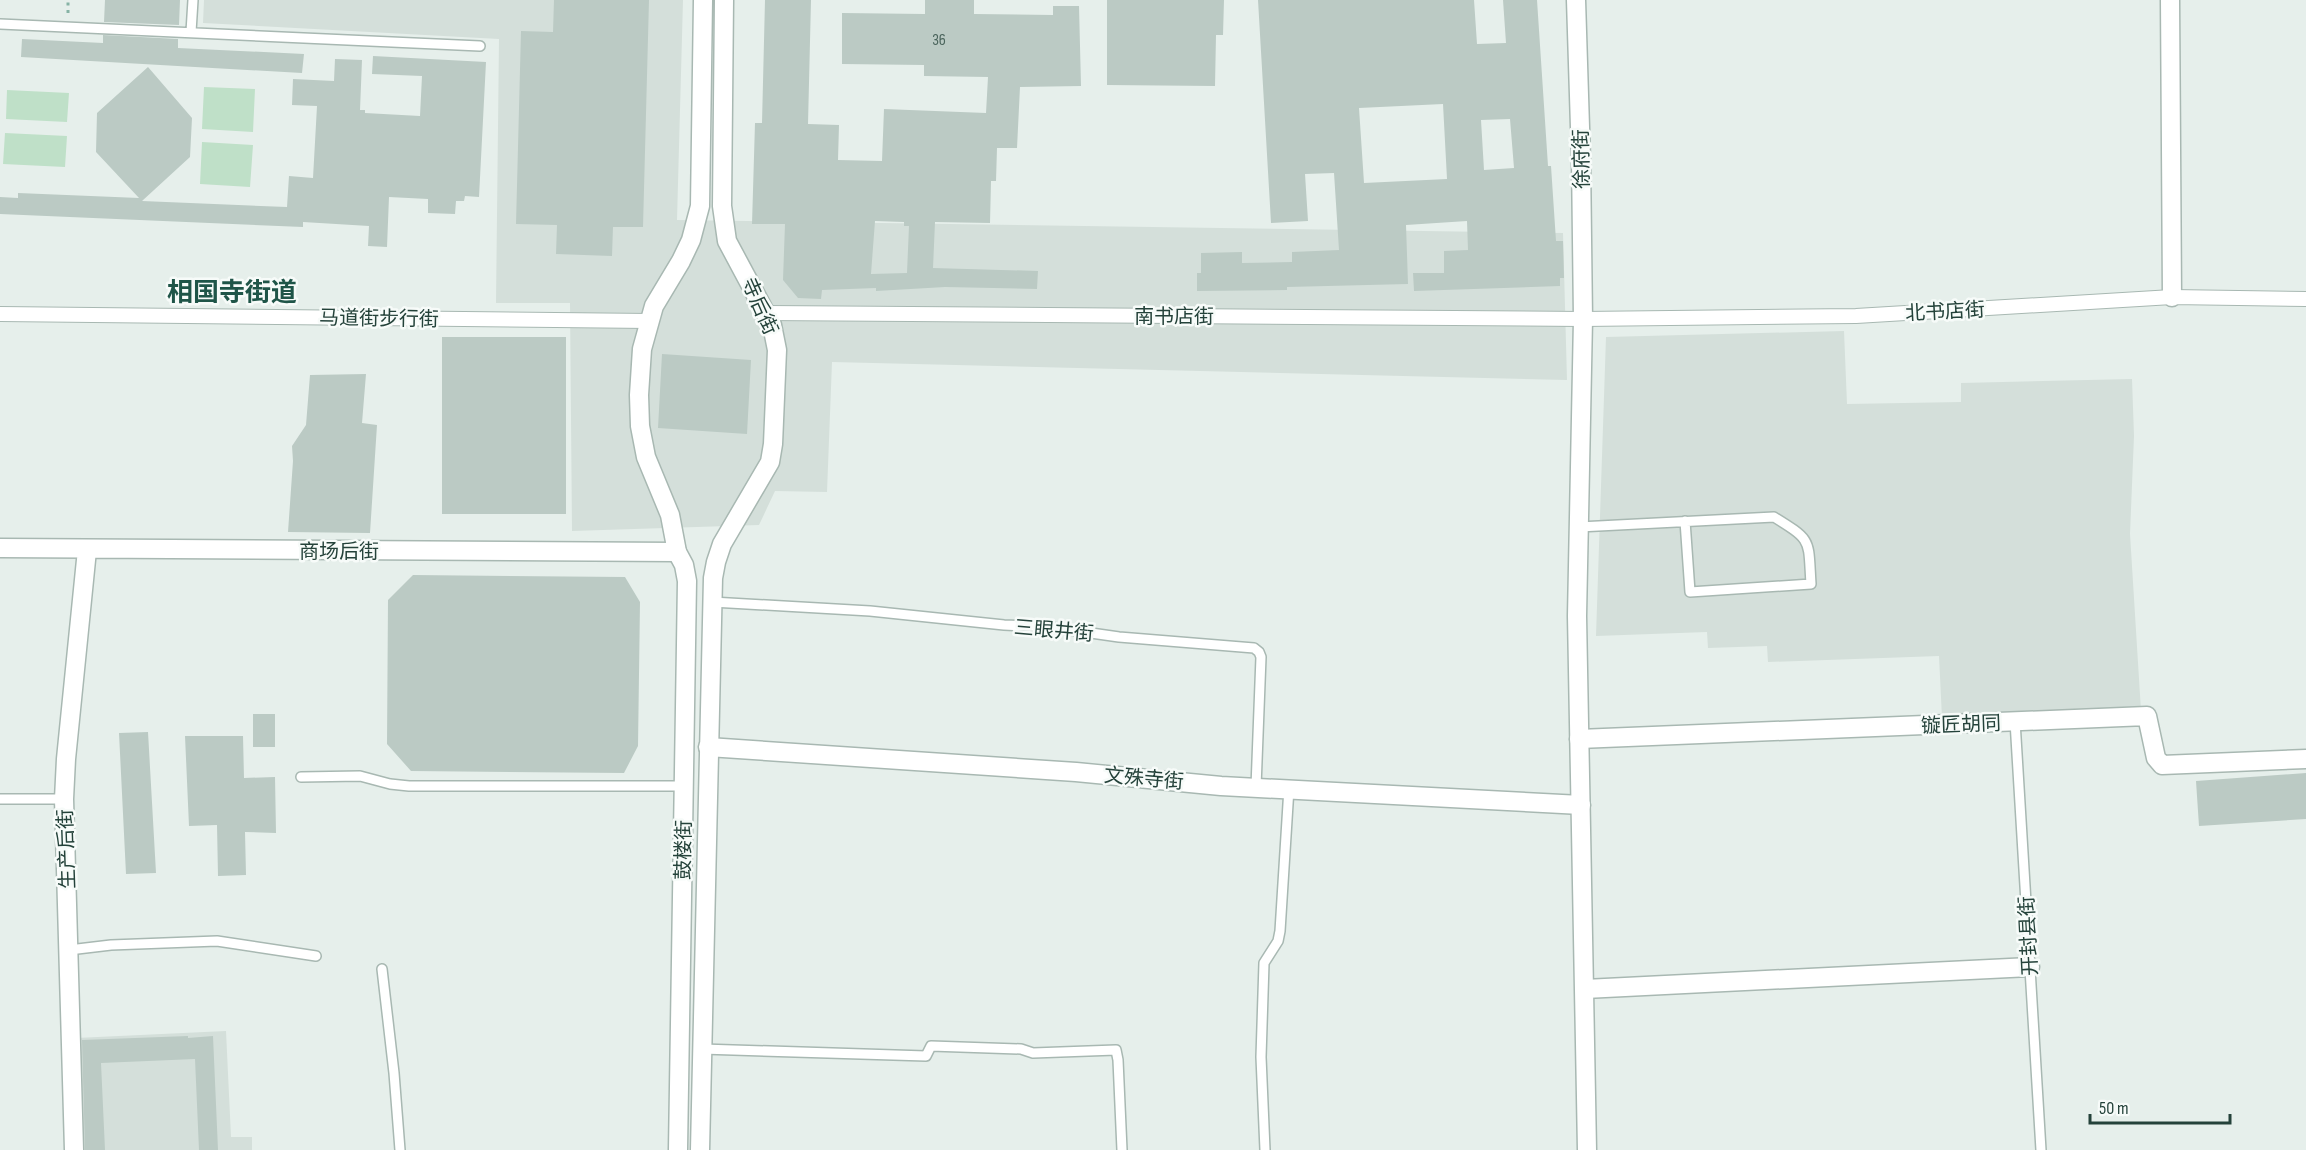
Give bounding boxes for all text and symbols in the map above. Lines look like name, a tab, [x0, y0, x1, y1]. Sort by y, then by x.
house number: 36	[932, 31, 946, 50]
street label: 徐府街	[1569, 129, 1595, 189]
street label: 寺后街	[736, 274, 782, 339]
district label: 相国寺街道	[167, 278, 297, 309]
street label: 北书店街	[1904, 298, 1986, 326]
street label: 南书店街	[1134, 305, 1214, 329]
street label: 马道街步行街	[319, 306, 439, 332]
street label: 商场后街	[299, 540, 379, 564]
street label: 三眼井街	[1013, 616, 1095, 646]
street label: 镟匠胡同	[1921, 712, 2001, 738]
street label: 文殊寺街	[1103, 764, 1185, 794]
street label: 生产后街	[54, 809, 80, 889]
street label: 鼓楼街	[671, 820, 697, 880]
street label: 开封县街	[2015, 895, 2043, 977]
scale bar	[2090, 1087, 2230, 1125]
text: 50 m	[2099, 1098, 2129, 1119]

